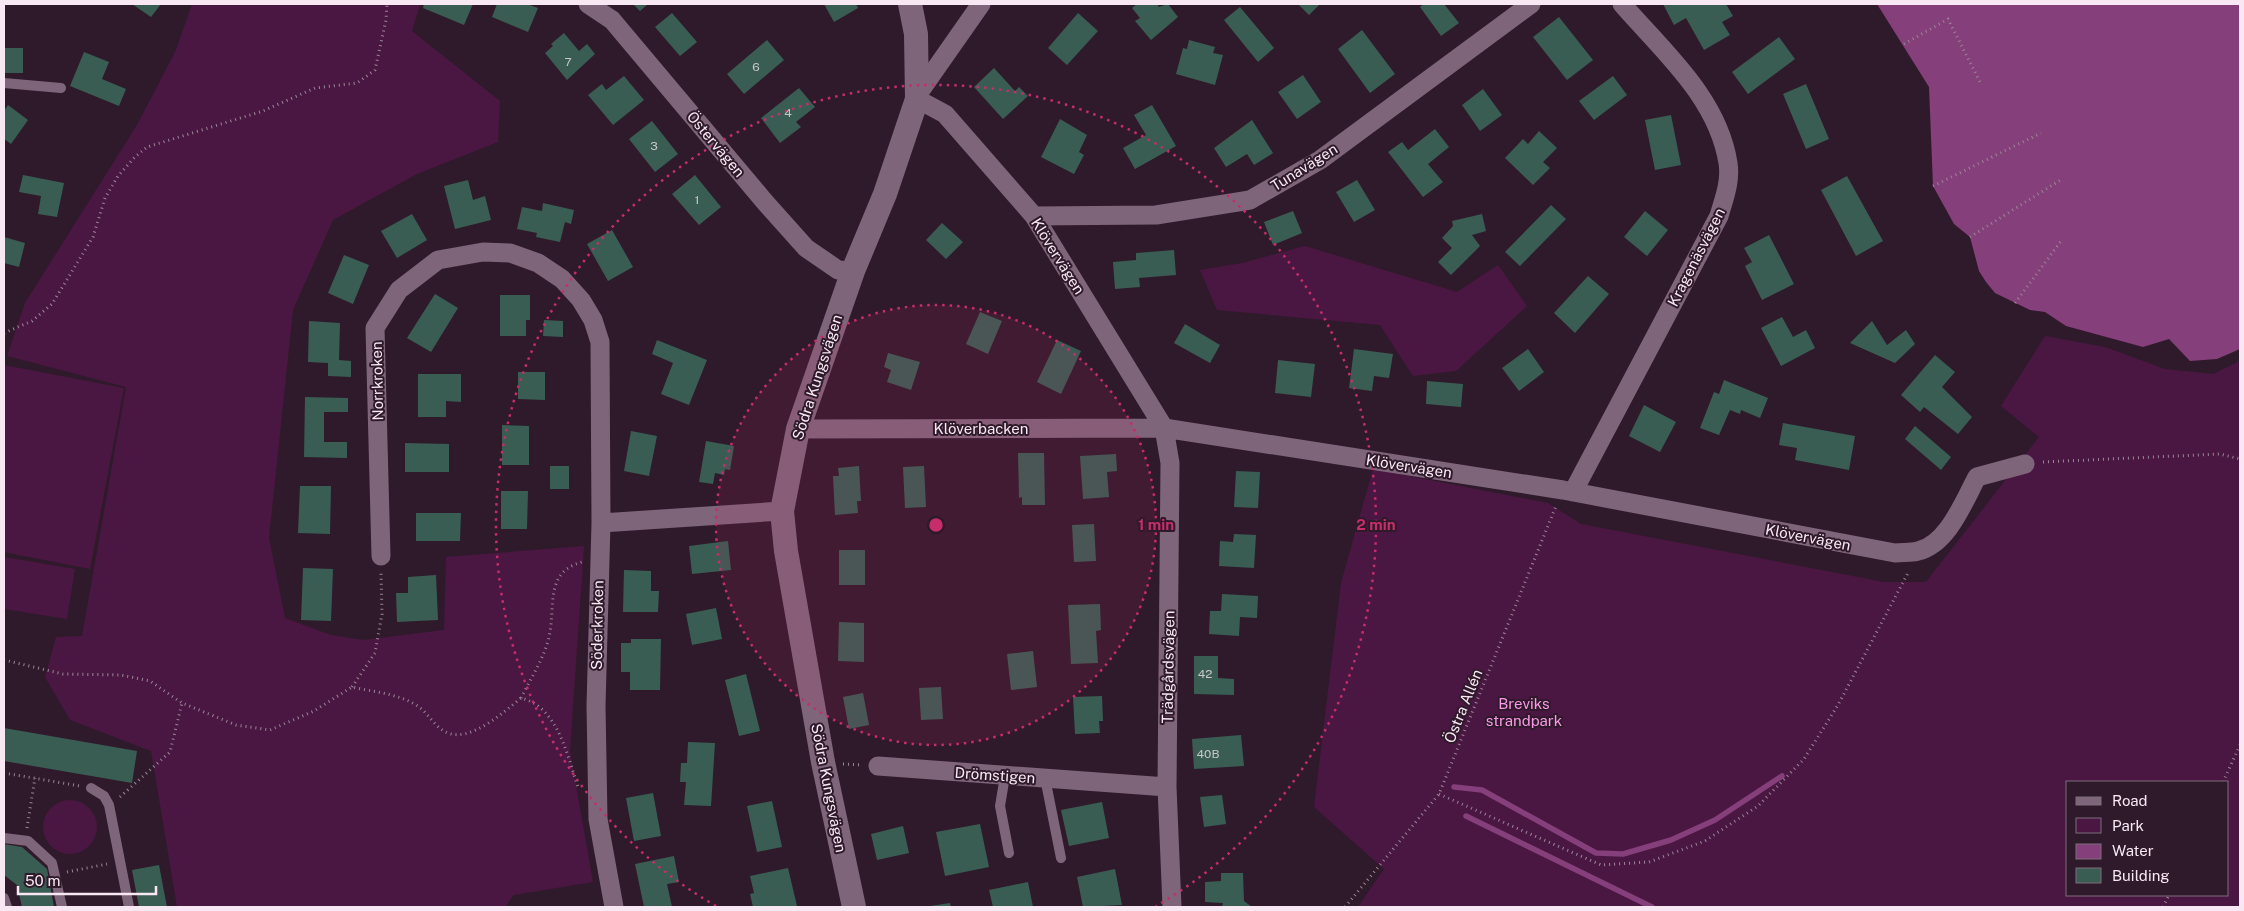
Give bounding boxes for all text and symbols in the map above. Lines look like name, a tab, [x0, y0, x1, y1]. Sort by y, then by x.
house number: 7	[564, 55, 572, 69]
house number: 6	[752, 60, 760, 74]
house number: 4	[784, 106, 792, 120]
street label: Östervägen	[684, 107, 749, 180]
house number: 3	[650, 139, 658, 153]
street label: Tunavägen	[1267, 140, 1341, 194]
house number: 1	[695, 193, 699, 207]
street label: Kragenäsvägen	[1664, 205, 1728, 309]
street label: Klövervägen	[1028, 215, 1088, 297]
street label: Södra Kungsvägen	[789, 312, 845, 442]
street label: Norrkroken	[368, 341, 386, 421]
street label: Klöverbacken	[934, 420, 1028, 437]
street label: Klövervägen	[1365, 451, 1453, 481]
centre of rings	[927, 516, 945, 534]
text: 1 min	[1138, 516, 1174, 533]
text: 2 min	[1356, 516, 1396, 533]
street label: Klövervägen	[1764, 520, 1852, 554]
street label: Söderkroken	[588, 580, 606, 670]
street label: Trädgårdsvägen	[1159, 610, 1177, 724]
street label: Östra Allén	[1440, 666, 1485, 745]
house number: 42	[1198, 667, 1212, 681]
park label: Breviks strandpark	[1486, 695, 1562, 729]
street label: Södra Kungsvägen	[808, 722, 850, 854]
house number: 40B	[1197, 747, 1219, 761]
street label: Drömstigen	[954, 764, 1036, 786]
legend	[2066, 781, 2229, 896]
text: Road	[2112, 792, 2148, 809]
text: Park	[2112, 817, 2144, 834]
text: Water	[2112, 842, 2154, 859]
scale bar	[18, 864, 155, 896]
text: Building	[2112, 867, 2170, 884]
text: 50 m	[25, 872, 60, 889]

